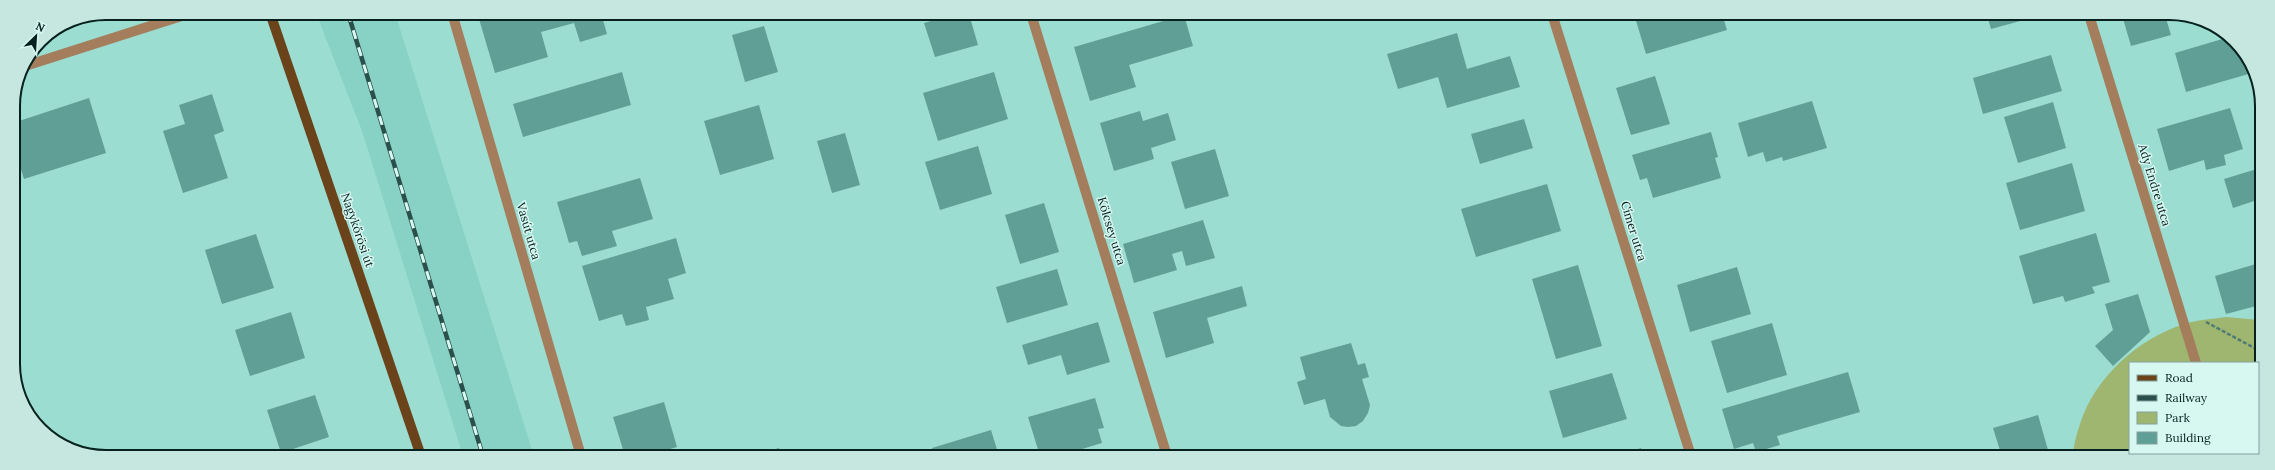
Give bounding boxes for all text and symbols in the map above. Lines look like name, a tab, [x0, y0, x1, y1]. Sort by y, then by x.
north arrow	[16, 16, 56, 56]
text: N	[33, 19, 47, 35]
street label: Ady Endre utca	[2135, 141, 2175, 228]
street label: Nagykőrösi út	[338, 191, 378, 270]
street label: Kölcsey utca	[1095, 195, 1129, 267]
street label: Címer utca	[1618, 199, 1650, 263]
street label: Vasút utca	[513, 200, 544, 261]
legend	[2129, 362, 2259, 454]
text: Road	[2165, 370, 2193, 385]
text: Railway	[2165, 390, 2208, 405]
text: Park	[2165, 410, 2191, 425]
text: Building	[2165, 430, 2211, 445]

